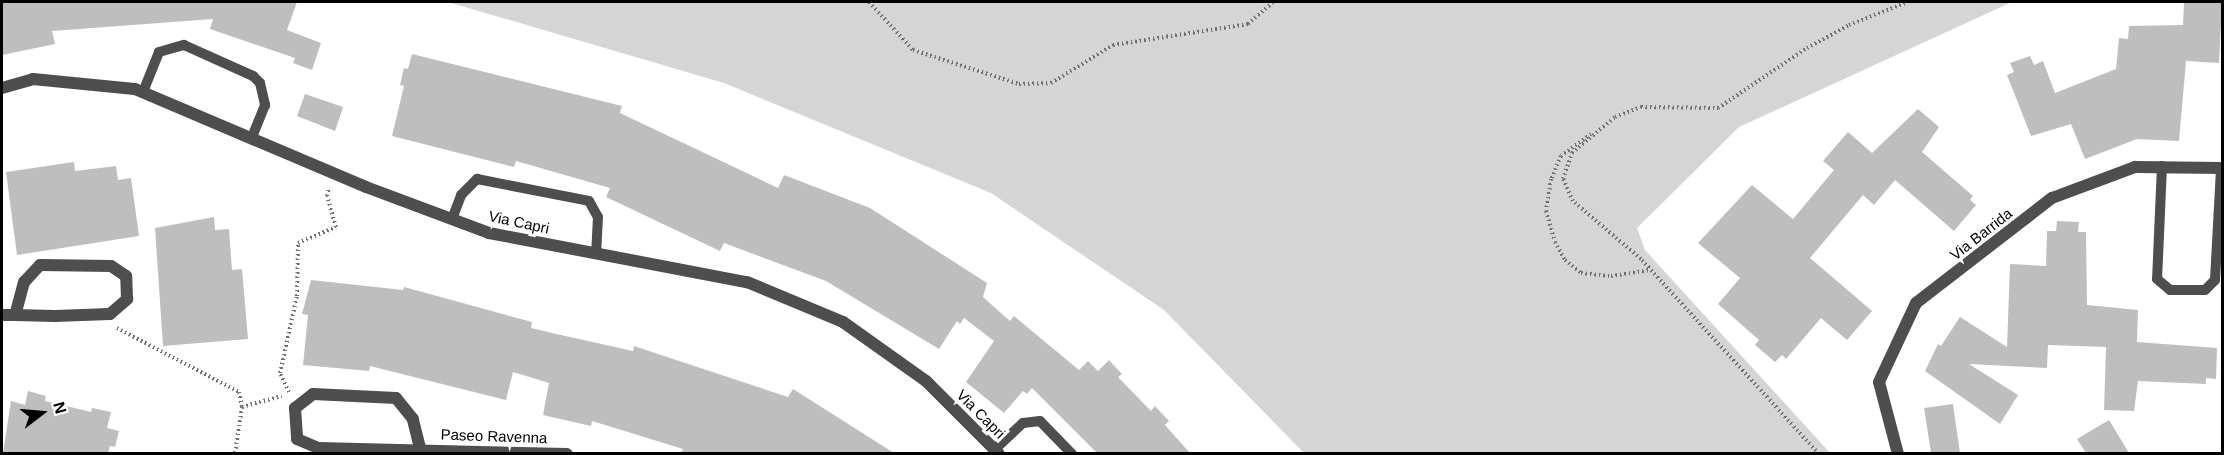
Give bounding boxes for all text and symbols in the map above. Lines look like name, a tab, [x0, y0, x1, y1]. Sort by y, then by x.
street label: Via Barrida	[1946, 204, 2016, 264]
street label: Via Capri	[487, 207, 551, 237]
north arrow	[12, 383, 72, 443]
street label: Via Capri	[953, 386, 1009, 442]
text: N	[50, 400, 70, 416]
street label: Paseo Ravenna	[440, 425, 548, 447]

